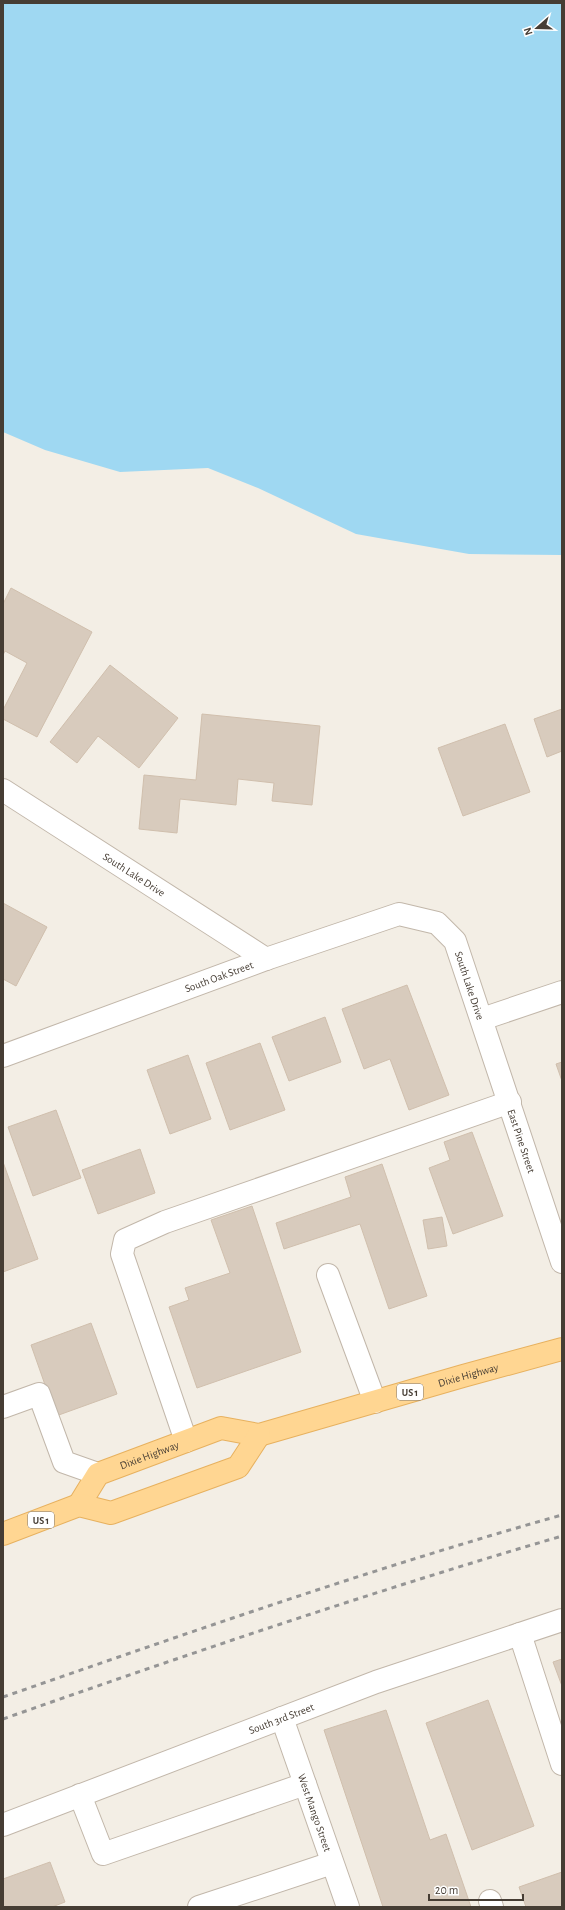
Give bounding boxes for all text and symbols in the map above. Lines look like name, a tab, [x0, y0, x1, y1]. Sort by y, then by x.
north arrow	[517, 8, 557, 48]
text: N	[522, 26, 535, 37]
street label: South Lake Drive	[101, 851, 167, 899]
street label: South Lake Drive	[453, 950, 486, 1021]
street label: South Oak Street	[183, 959, 255, 994]
street label: East Pine Street	[505, 1108, 537, 1175]
street label: Dixie Highway	[437, 1362, 500, 1389]
road number: US 1	[397, 1384, 423, 1400]
street label: Dixie Highway	[118, 1439, 181, 1471]
road number: US 1	[28, 1512, 54, 1528]
street label: South 3rd Street	[247, 1701, 316, 1736]
street label: West Mango Street	[296, 1772, 333, 1853]
scale bar	[429, 1876, 523, 1902]
text: 20 m	[435, 1884, 458, 1896]

